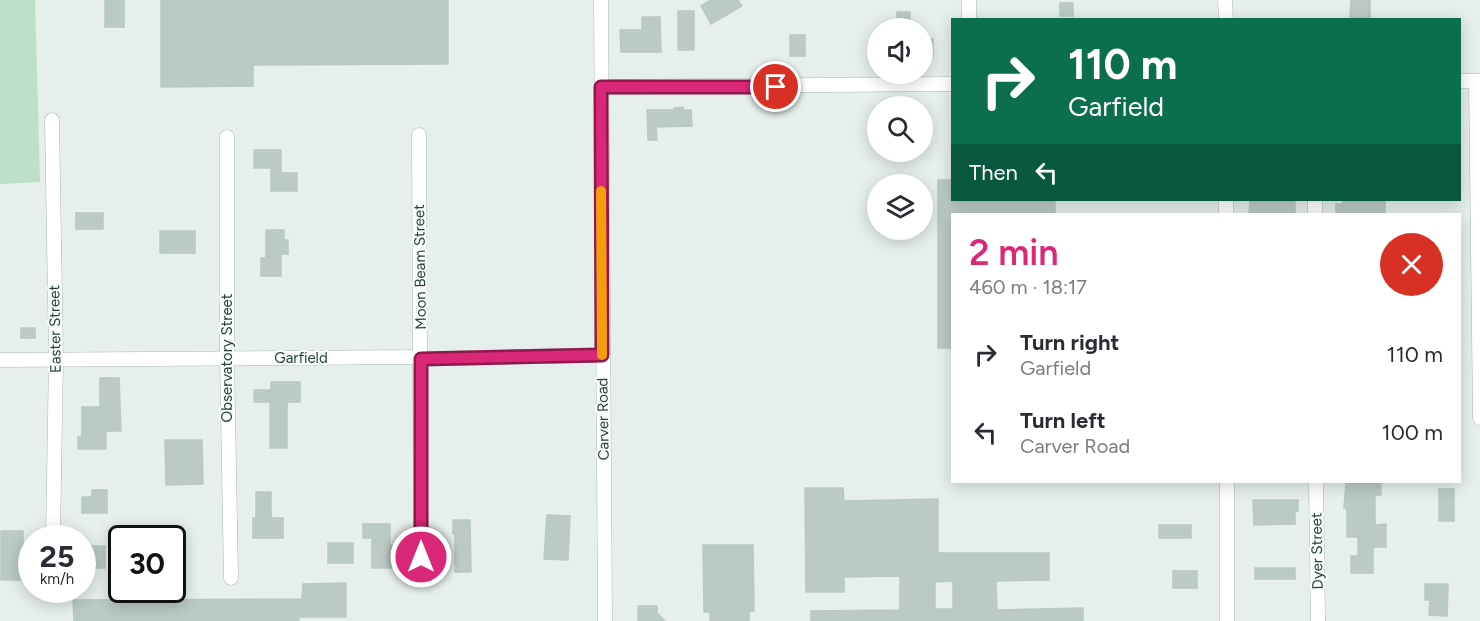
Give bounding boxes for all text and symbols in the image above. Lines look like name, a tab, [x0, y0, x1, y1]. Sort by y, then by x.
map controls	[867, 18, 933, 240]
button: sound	[867, 18, 933, 84]
text: 110 m	[1068, 39, 1177, 90]
icon: right	[969, 42, 1047, 120]
pin	[750, 61, 801, 112]
icon: arrive	[759, 70, 792, 103]
text: Garfield	[1068, 90, 1164, 123]
button: search	[867, 96, 933, 162]
icon: left	[1030, 156, 1063, 189]
text: Then	[969, 159, 1018, 186]
button: layers	[867, 174, 933, 240]
street label: Moon Beam Street	[410, 204, 430, 330]
text: 2 min	[969, 231, 1059, 274]
button: close	[1380, 233, 1443, 296]
text: 460 m · 18:17	[969, 275, 1087, 299]
street label: Easter Street	[45, 284, 65, 373]
street label: Observatory Street	[218, 293, 236, 422]
text: Turn right	[1020, 329, 1119, 356]
icon: right	[969, 338, 1002, 371]
text: 110 m	[1387, 341, 1443, 368]
street label: Garfield	[274, 349, 328, 367]
text: Garfield	[1020, 356, 1091, 380]
street label: Carver Road	[593, 378, 613, 460]
text: Turn left	[1020, 407, 1106, 434]
icon: left	[969, 416, 1002, 449]
text: 100 m	[1382, 419, 1443, 446]
text: Carver Road	[1020, 434, 1130, 458]
street label: Dyer Street	[1307, 512, 1327, 590]
speed limit sign: 30	[108, 525, 186, 603]
position arrow	[389, 525, 453, 589]
text: 25	[40, 538, 74, 575]
text: km/h	[40, 570, 74, 588]

